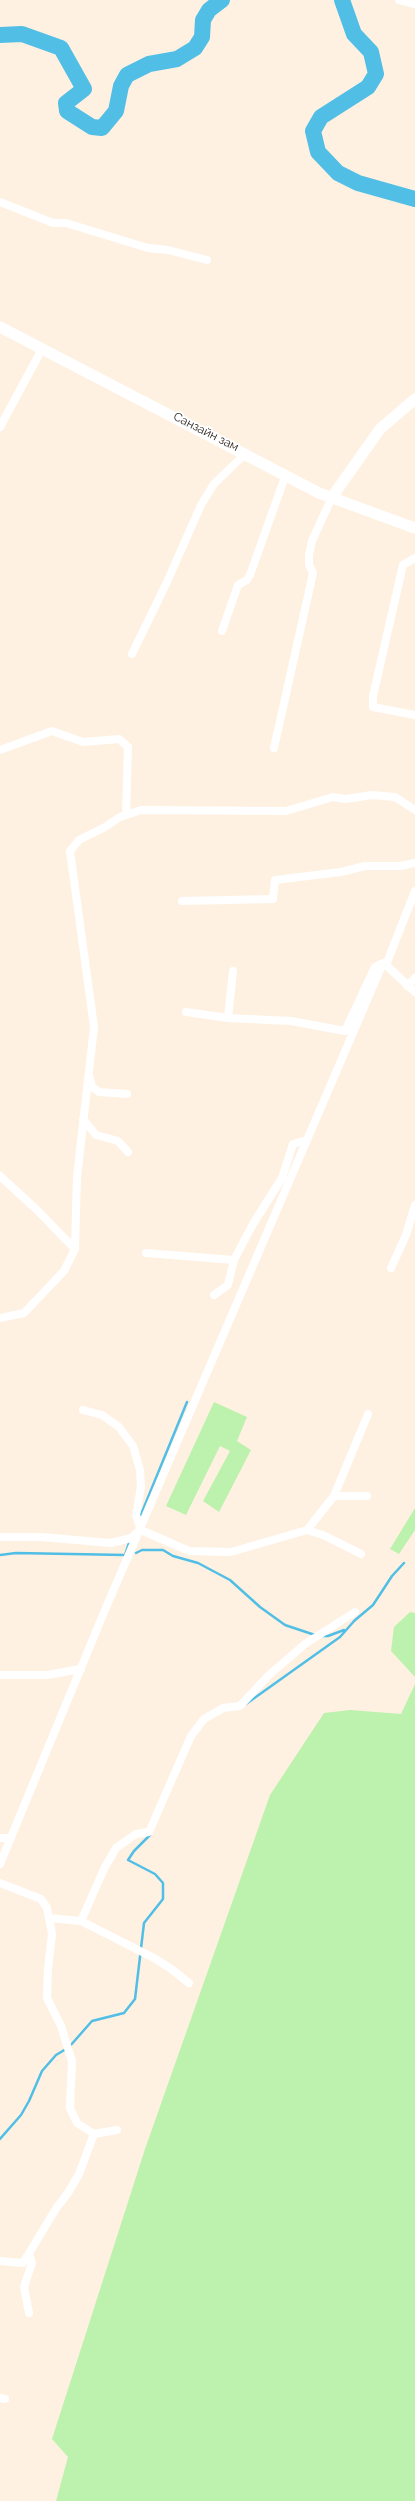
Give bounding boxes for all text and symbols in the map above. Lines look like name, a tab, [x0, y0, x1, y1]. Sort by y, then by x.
street label: Санзайн зам	[171, 409, 241, 455]

